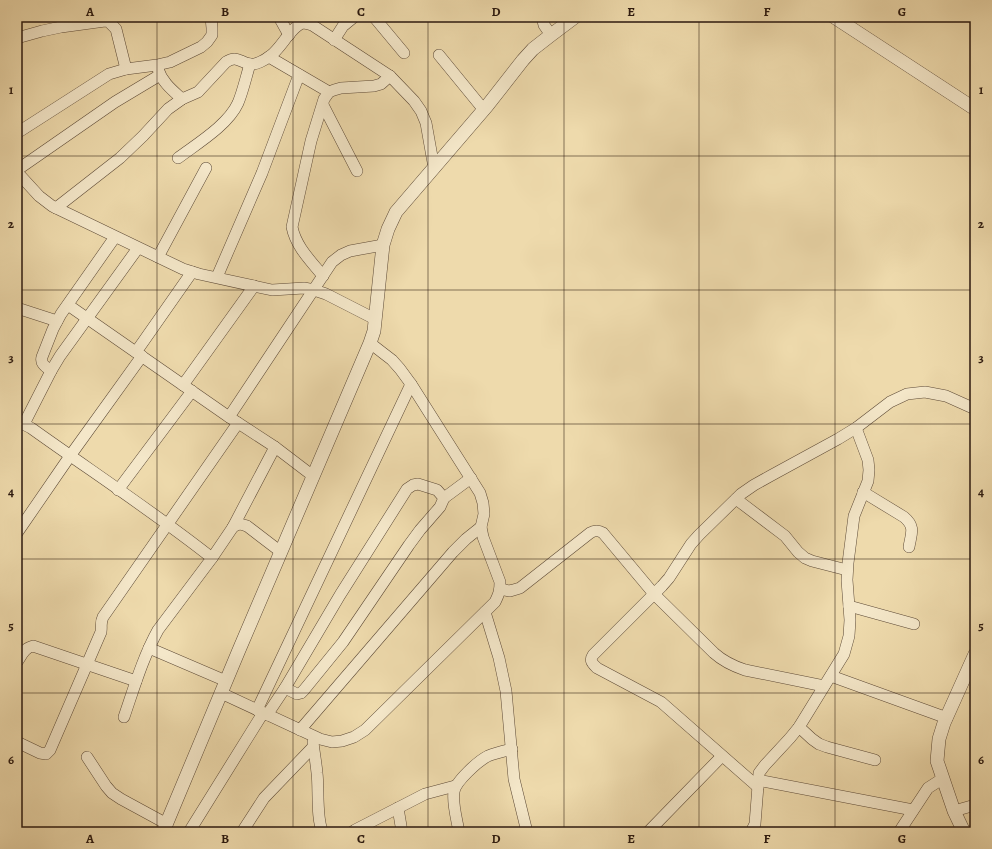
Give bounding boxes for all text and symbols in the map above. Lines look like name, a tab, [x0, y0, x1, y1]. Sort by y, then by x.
text: A	[85, 3, 95, 20]
text: B	[221, 3, 229, 20]
text: C	[357, 3, 365, 20]
text: D	[491, 3, 501, 20]
text: E	[627, 3, 635, 20]
text: F	[764, 3, 771, 20]
text: G	[898, 3, 906, 20]
text: 1	[9, 81, 14, 98]
text: 1	[979, 81, 984, 98]
text: 2	[8, 215, 15, 232]
text: 2	[978, 215, 985, 232]
text: 3	[8, 349, 14, 366]
text: 3	[978, 349, 984, 366]
text: 4	[8, 483, 14, 500]
text: 4	[978, 483, 984, 500]
text: 5	[8, 617, 14, 634]
text: 5	[978, 617, 984, 634]
text: 6	[8, 751, 14, 768]
text: 6	[978, 751, 984, 768]
text: A	[85, 830, 95, 847]
text: B	[221, 830, 229, 847]
text: C	[357, 830, 365, 847]
text: D	[491, 830, 501, 847]
text: E	[627, 830, 635, 847]
text: F	[764, 830, 771, 847]
text: G	[898, 830, 906, 847]

